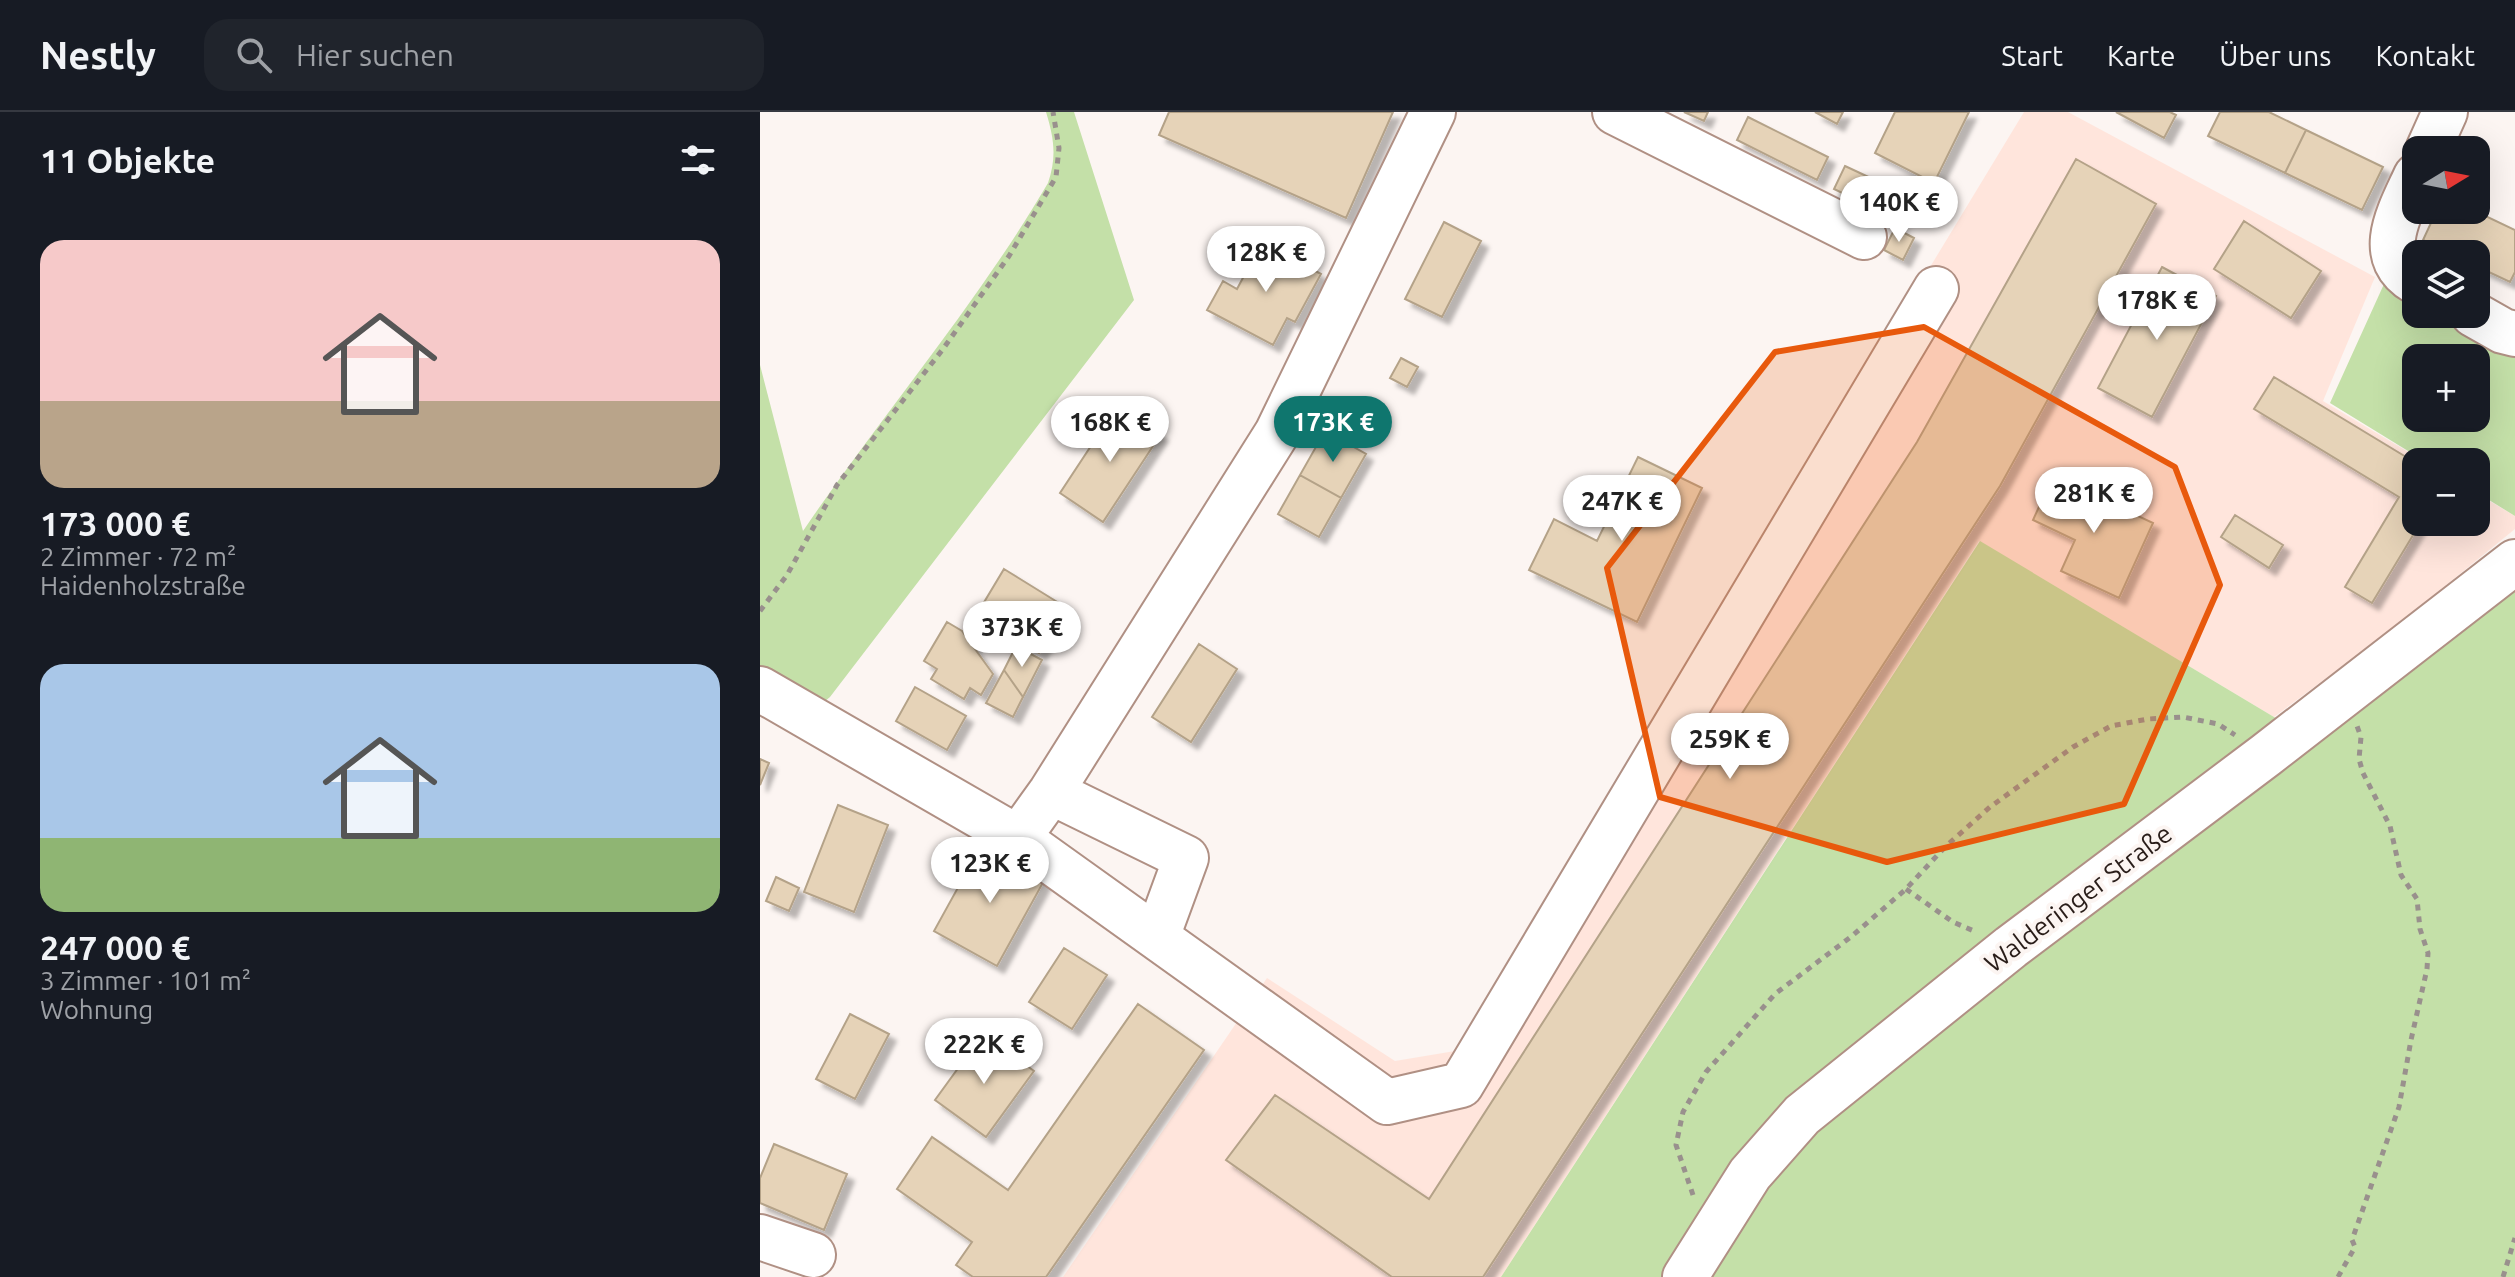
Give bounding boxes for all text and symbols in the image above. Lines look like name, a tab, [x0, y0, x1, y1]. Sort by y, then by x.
search box	[204, 19, 764, 91]
icon: search	[232, 33, 276, 77]
text: Nestly	[40, 34, 156, 76]
text: Hier suchen	[296, 38, 454, 72]
text: Start	[2001, 40, 2063, 71]
text: Karte	[2107, 40, 2175, 71]
text: Über uns	[2219, 40, 2331, 71]
text: Kontakt	[2375, 40, 2475, 71]
north arrow	[2402, 136, 2490, 224]
map controls	[2402, 136, 2490, 536]
icon: filters	[676, 138, 720, 182]
text: 11 Objekte	[40, 141, 215, 179]
pin: 140K €	[1834, 176, 1964, 244]
text: 140K €	[1858, 187, 1940, 216]
pin: 128K €	[1201, 226, 1331, 294]
text: 128K €	[1225, 237, 1307, 266]
button: layers	[2402, 240, 2490, 328]
pin: 178K €	[2092, 274, 2222, 342]
text: 178K €	[2116, 285, 2198, 314]
icon: home	[308, 292, 452, 436]
button: +	[2402, 344, 2490, 432]
pin: 168K €	[1045, 396, 1175, 464]
pin: 173K €	[1268, 396, 1398, 464]
text: 168K €	[1069, 407, 1151, 436]
text: 173K €	[1292, 407, 1374, 436]
button: −	[2402, 448, 2490, 536]
pin: 281K €	[2029, 467, 2159, 535]
pin: 247K €	[1557, 475, 1687, 543]
text: 281K €	[2053, 478, 2135, 507]
text: 247K €	[1581, 486, 1663, 515]
text: 173 000 €	[40, 504, 190, 542]
text: 2 Zimmer · 72 m²	[40, 542, 236, 571]
text: Haidenholzstraße	[40, 571, 246, 600]
pin: 373K €	[957, 601, 1087, 669]
text: 373K €	[981, 612, 1063, 641]
pin: 259K €	[1665, 713, 1795, 781]
icon: home	[308, 716, 452, 860]
text: 259K €	[1689, 724, 1771, 753]
street label: Walderinger Straße	[1979, 818, 2177, 978]
pin: 123K €	[925, 837, 1055, 905]
text: 123K €	[949, 848, 1031, 877]
text: 247 000 €	[40, 928, 190, 966]
text: 3 Zimmer · 101 m²	[40, 966, 251, 995]
text: Wohnung	[40, 995, 153, 1024]
pin: 222K €	[919, 1018, 1049, 1086]
text: 222K €	[943, 1029, 1025, 1058]

